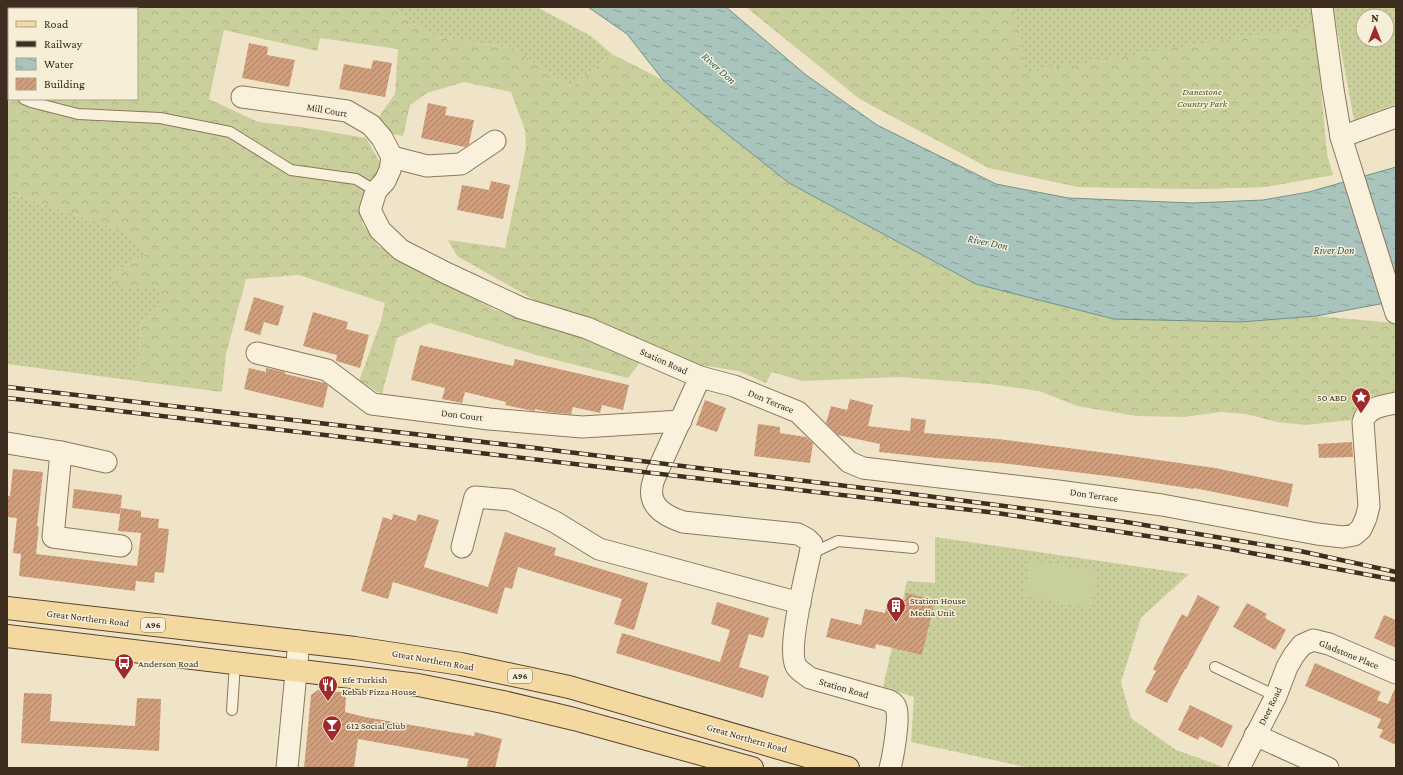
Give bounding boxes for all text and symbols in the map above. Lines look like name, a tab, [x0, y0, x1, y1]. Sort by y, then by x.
legend	[8, 8, 138, 100]
north arrow	[1355, 8, 1395, 48]
text: N	[1371, 12, 1379, 24]
text: Road	[44, 17, 69, 31]
text: Railway	[44, 37, 83, 51]
water label: River Don	[700, 50, 739, 87]
text: Water	[44, 57, 74, 71]
text: Building	[44, 77, 85, 91]
park label: Danestone Country Park	[1177, 86, 1228, 109]
street label: Mill Court	[306, 101, 349, 119]
water label: River Don	[967, 232, 1010, 252]
water label: River Don	[1313, 244, 1355, 256]
street label: Station Road	[638, 346, 690, 377]
place icon: 50 ABD	[1350, 386, 1372, 414]
street label: Don Terrace	[747, 387, 796, 415]
place label: 50 ABD	[1317, 392, 1347, 403]
street label: Don Court	[441, 407, 484, 423]
street label: Don Terrace	[1069, 486, 1119, 504]
building icon: Station House Media Unit	[885, 595, 907, 623]
place label: Station House Media Unit	[910, 595, 966, 618]
street label: Great Northern Road	[46, 607, 131, 629]
road number: A96	[141, 618, 165, 632]
street label: Gladstone Place	[1318, 637, 1381, 671]
street label: Great Northern Road	[391, 647, 476, 673]
bus stop icon: Anderson Road	[113, 652, 135, 680]
place label: Anderson Road	[138, 658, 199, 669]
road number: A96	[508, 669, 532, 683]
restaurant icon: Efe Turkish Kebab Pizza House	[317, 674, 339, 702]
place label: Efe Turkish Kebab Pizza House	[342, 674, 417, 697]
street label: Station Road	[818, 676, 871, 701]
street label: Deer Road	[1256, 684, 1284, 727]
bar icon: 612 Social Club	[321, 714, 343, 742]
place label: 612 Social Club	[346, 720, 406, 731]
street label: Great Northern Road	[706, 721, 789, 755]

